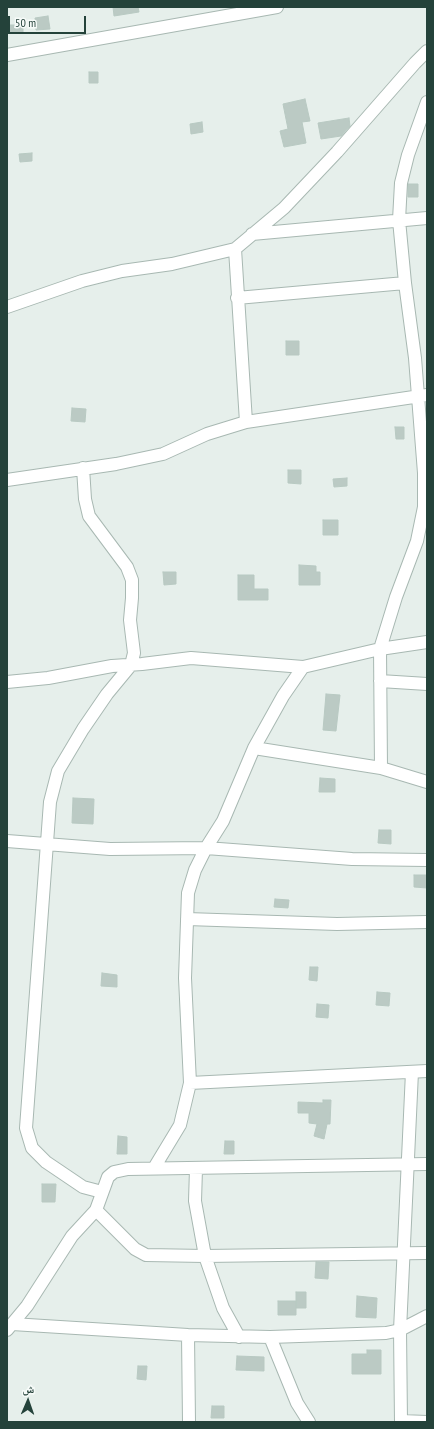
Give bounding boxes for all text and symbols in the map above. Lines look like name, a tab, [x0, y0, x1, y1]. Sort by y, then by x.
scale bar	[10, 8, 88, 34]
text: 50 m	[15, 15, 36, 30]
north arrow	[8, 1381, 48, 1421]
text: ش	[22, 1382, 34, 1396]

